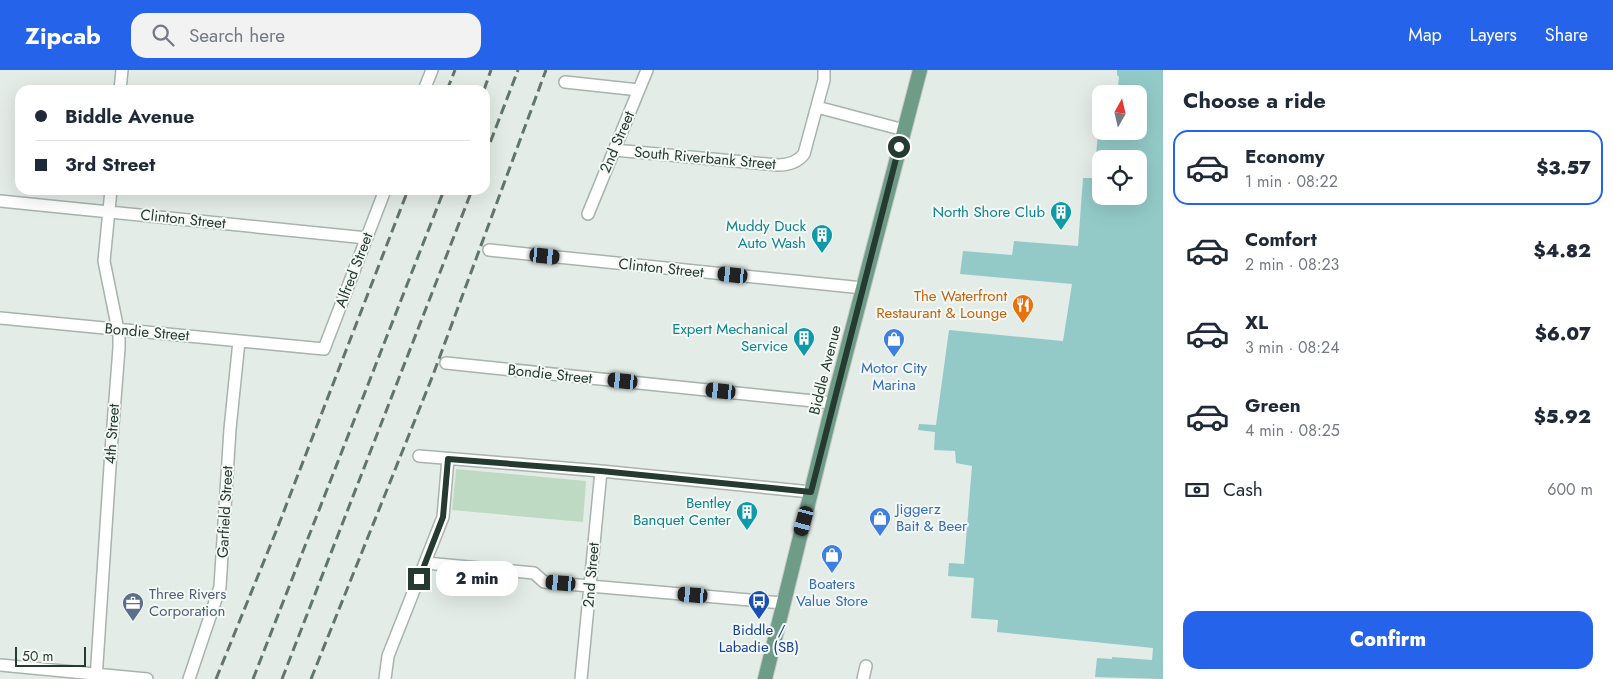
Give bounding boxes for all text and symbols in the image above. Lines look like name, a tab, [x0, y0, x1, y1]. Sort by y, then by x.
search box	[131, 13, 481, 58]
text: Zipcab	[25, 18, 101, 53]
icon: search	[149, 21, 177, 49]
text: Search here	[189, 22, 285, 49]
text: Map	[1408, 22, 1442, 48]
text: Layers	[1470, 22, 1517, 48]
text: Share	[1545, 22, 1588, 48]
text: Choose a ride	[1183, 84, 1326, 116]
north arrow	[1092, 85, 1148, 140]
map controls	[1092, 85, 1147, 205]
text: Biddle Avenue	[65, 103, 194, 130]
street label: 2nd Street	[594, 107, 640, 176]
route start	[888, 136, 910, 158]
street label: South Riverbank Street	[633, 141, 777, 175]
text: Economy	[1245, 143, 1325, 170]
icon: car	[1185, 145, 1230, 190]
button: locate	[1092, 150, 1147, 205]
text: 3rd Street	[65, 151, 155, 178]
text: $3.57	[1536, 154, 1591, 181]
text: 1 min · 08:22	[1245, 170, 1338, 193]
building icon: North Shore Club	[1049, 200, 1073, 231]
place label: North Shore Club	[932, 201, 1045, 223]
street label: Clinton Street	[139, 204, 227, 234]
place label: Muddy Duck Auto Wash	[726, 215, 806, 254]
building icon: Muddy Duck Auto Wash	[810, 223, 834, 254]
text: Comfort	[1245, 226, 1317, 253]
icon: car	[1185, 228, 1230, 273]
street label: Alfred Street	[330, 229, 379, 311]
text: $4.82	[1533, 237, 1591, 264]
car	[529, 247, 560, 265]
street label: Clinton Street	[617, 253, 705, 283]
text: 2 min · 08:23	[1245, 253, 1339, 276]
car	[717, 266, 748, 284]
place label: The Waterfront Restaurant & Lounge	[876, 285, 1007, 324]
restaurant icon: The Waterfront Restaurant & Lounge	[1011, 293, 1035, 324]
text: XL	[1245, 309, 1268, 336]
icon: car	[1185, 311, 1230, 356]
street label: Bondie Street	[104, 317, 191, 347]
place label: Expert Mechanical Service	[672, 318, 788, 357]
text: $6.07	[1535, 320, 1591, 347]
street label: Biddle Avenue	[803, 323, 847, 417]
building icon: Expert Mechanical Service	[792, 326, 816, 357]
shop icon: Motor City Marina	[882, 327, 906, 358]
text: 3 min · 08:24	[1245, 336, 1340, 359]
place label: Motor City Marina	[861, 357, 927, 396]
street label: Bondie Street	[507, 359, 594, 389]
car	[607, 372, 638, 390]
car	[705, 382, 736, 400]
text: Green	[1245, 392, 1301, 419]
icon: car	[1185, 394, 1230, 439]
street label: 4th Street	[99, 403, 125, 465]
text: $5.92	[1534, 403, 1591, 430]
text: 4 min · 08:25	[1245, 419, 1340, 442]
street label: Garfield Street	[212, 465, 238, 559]
icon: cash	[1183, 476, 1211, 504]
text: Cash	[1223, 476, 1263, 503]
text: 600 m	[1547, 478, 1593, 501]
place label: Bentley Banquet Center	[633, 492, 732, 531]
place label: Jiggerz Bait & Beer	[894, 498, 968, 537]
building icon: Bentley Banquet Center	[735, 500, 759, 531]
car	[792, 505, 815, 537]
shop icon: Jiggerz Bait & Beer	[868, 506, 892, 537]
street label: 2nd Street	[577, 541, 605, 608]
shop icon: Boaters Value Store	[820, 543, 844, 574]
callout: 2 min	[436, 562, 519, 596]
text: 2 min	[456, 567, 498, 590]
route end	[408, 568, 430, 590]
place label: Boaters Value Store	[796, 573, 868, 612]
car	[545, 574, 576, 592]
place label: Three Rivers Corporation	[149, 583, 226, 622]
car	[677, 586, 708, 604]
bus stop icon: Biddle / Labadie (SB)	[747, 589, 771, 620]
office icon: Three Rivers Corporation	[121, 591, 145, 622]
button: Confirm	[1183, 611, 1593, 669]
place label: Biddle / Labadie (SB)	[719, 619, 799, 658]
scale bar	[15, 644, 86, 667]
text: 50 m	[22, 646, 53, 666]

